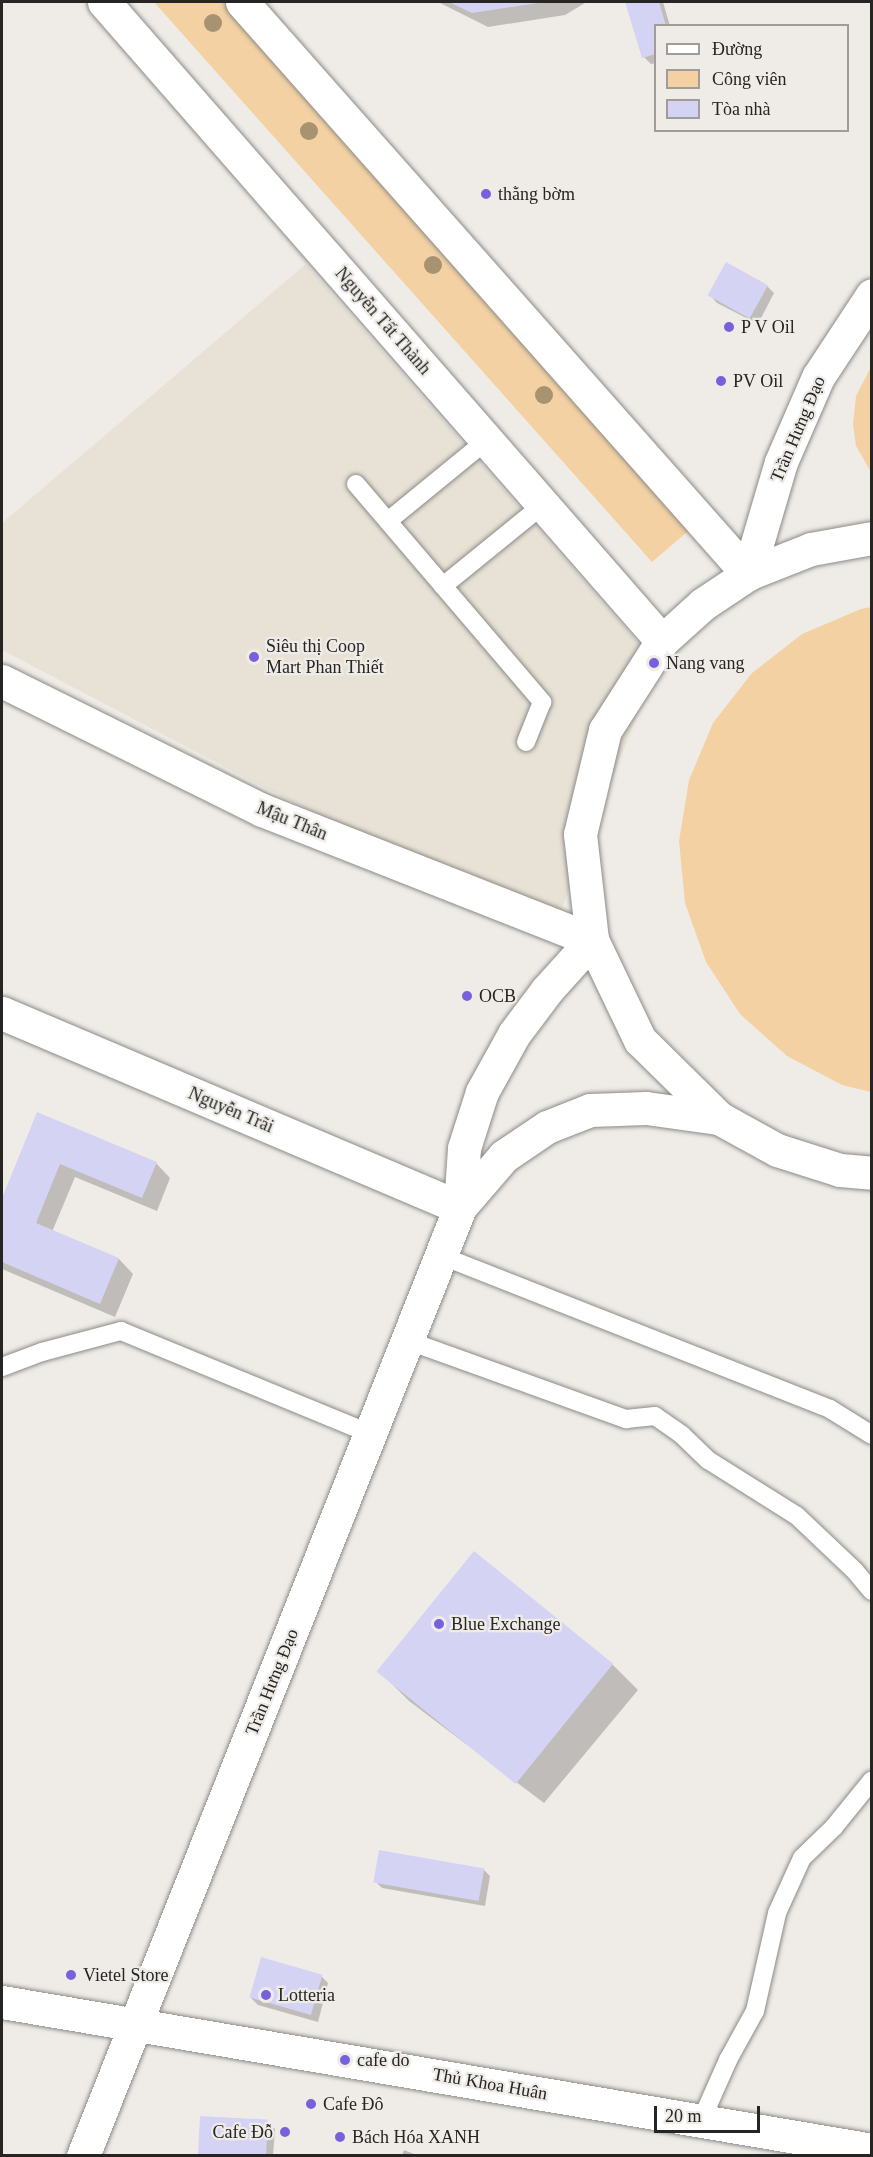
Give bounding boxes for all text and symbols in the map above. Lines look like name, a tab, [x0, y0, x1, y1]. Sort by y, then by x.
legend	[654, 24, 849, 132]
text: Đường	[712, 39, 762, 59]
text: Công viên	[712, 69, 787, 89]
text: Tòa nhà	[712, 99, 770, 119]
place label: thằng bờm	[498, 183, 575, 205]
marker: thằng bờm	[479, 187, 493, 201]
street label: Nguyễn Tất Thành	[330, 263, 436, 379]
place label: P V Oil	[741, 316, 796, 338]
marker: P V Oil	[722, 320, 736, 334]
place label: PV Oil	[733, 370, 784, 392]
street label: Trần Hưng Đạo	[766, 373, 830, 485]
marker: PV Oil	[714, 374, 728, 388]
place label: Siêu thị Coop Mart Phan Thiết	[266, 636, 384, 678]
marker: Siêu thị Coop Mart Phan Thiết	[247, 650, 261, 664]
place label: Nang vang	[666, 652, 744, 674]
marker: Nang vang	[647, 656, 661, 670]
street label: Mậu Thân	[253, 797, 331, 845]
place label: OCB	[479, 985, 516, 1007]
marker: OCB	[460, 989, 474, 1003]
street label: Nguyễn Trãi	[185, 1082, 277, 1138]
place label: Blue Exchange	[451, 1613, 560, 1635]
marker: Blue Exchange	[432, 1617, 446, 1631]
street label: Trần Hưng Đạo	[241, 1626, 303, 1738]
place label: Vietel Store	[83, 1964, 168, 1986]
marker: Vietel Store	[64, 1968, 78, 1982]
place label: Lotteria	[278, 1984, 335, 2006]
marker: Lotteria	[259, 1988, 273, 2002]
place label: cafe do	[357, 2049, 409, 2071]
marker: cafe do	[338, 2053, 352, 2067]
street label: Thủ Khoa Huân	[431, 2063, 549, 2105]
place label: Cafe Đô	[323, 2093, 383, 2115]
scale bar	[657, 2094, 764, 2132]
marker: Cafe Đô	[304, 2097, 318, 2111]
text: 20 m	[665, 2106, 702, 2126]
place label: Cafe Đỗ	[213, 2121, 273, 2143]
marker: Cafe Đỗ	[278, 2125, 292, 2139]
place label: Bách Hóa XANH	[352, 2126, 480, 2148]
marker: Bách Hóa XANH	[333, 2130, 347, 2144]

